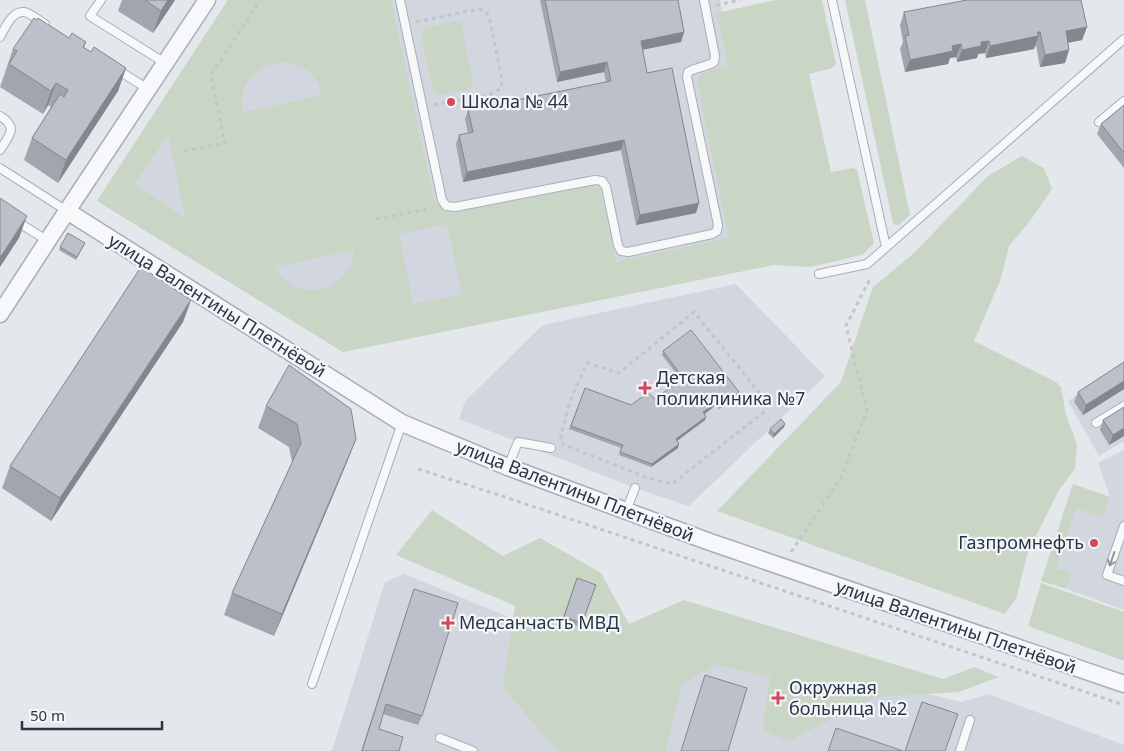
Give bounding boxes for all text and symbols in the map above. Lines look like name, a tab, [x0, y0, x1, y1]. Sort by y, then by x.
place label: Школа № 44	[461, 89, 568, 113]
marker: Школа № 44	[445, 96, 457, 108]
street label: улица Валентины Плетнёвой	[104, 228, 331, 382]
place label: Детская поликлиника №7	[656, 365, 805, 410]
marker: Детская поликлиника №7	[638, 381, 652, 395]
street label: улица Валентины Плетнёвой	[453, 434, 698, 547]
place label: Газпромнефть	[958, 530, 1084, 554]
marker: Газпромнефть	[1088, 537, 1100, 549]
one-way arrow	[1107, 551, 1117, 567]
street label: улица Валентины Плетнёвой	[833, 574, 1080, 679]
place label: Медсанчасть МВД	[459, 610, 619, 634]
marker: Медсанчасть МВД	[441, 616, 455, 630]
place label: Окружная больница №2	[789, 675, 907, 720]
marker: Окружная больница №2	[771, 691, 785, 705]
scale bar	[22, 698, 162, 730]
text: 50 m	[30, 705, 65, 725]

